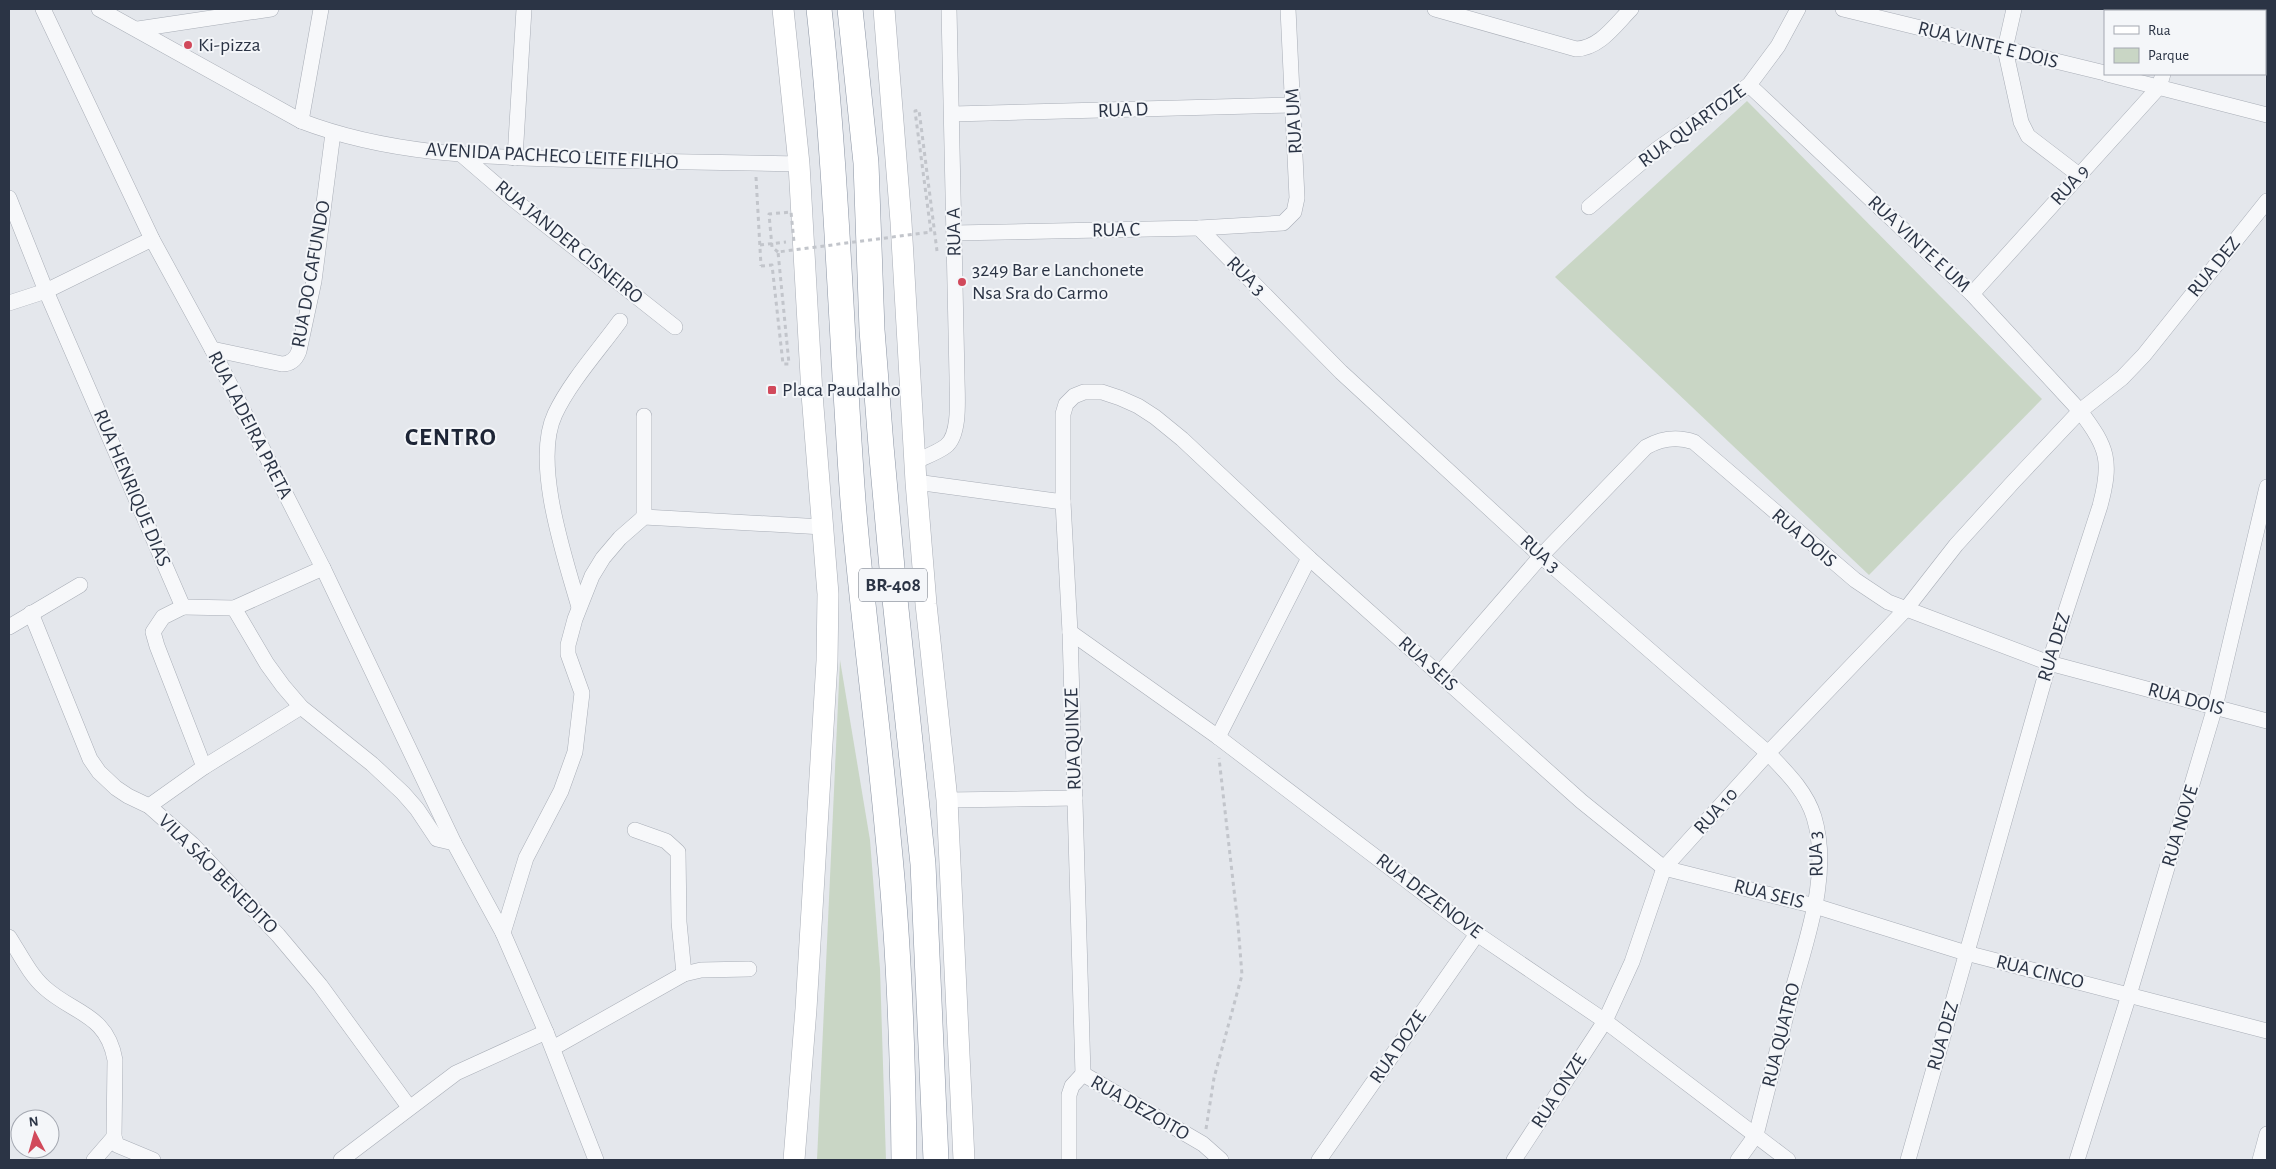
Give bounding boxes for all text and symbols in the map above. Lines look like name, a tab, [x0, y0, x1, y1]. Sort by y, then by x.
legend	[2104, 10, 2266, 75]
street label: RUA VINTE E DOIS	[1916, 18, 2060, 72]
text: Rua	[2148, 23, 2171, 38]
place label: Ki-pizza	[198, 35, 261, 55]
marker: Ki-pizza	[182, 39, 194, 51]
text: Parque	[2148, 48, 2189, 63]
street label: RUA QUARTOZE	[1635, 81, 1749, 171]
street label: RUA UM	[1282, 87, 1306, 155]
street label: RUA D	[1097, 99, 1149, 121]
street label: AVENIDA PACHECO LEITE FILHO	[425, 139, 679, 173]
street label: RUA 9	[2047, 161, 2093, 209]
street label: RUA JANDER CISNEIRO	[491, 176, 647, 308]
street label: RUA VINTE E UM	[1864, 192, 1974, 296]
street label: RUA DO CAFUNDO	[288, 199, 334, 349]
street label: RUA A	[944, 207, 964, 257]
street label: RUA C	[1092, 220, 1140, 240]
street label: RUA DEZ	[2184, 233, 2244, 301]
street label: RUA 3	[1223, 253, 1269, 299]
place label: 3249 Bar e Lanchonete Nsa Sra do Carmo	[972, 260, 1144, 303]
marker: 3249 Bar e Lanchonete Nsa Sra do Carmo	[956, 276, 968, 288]
street label: RUA LADEIRA PRETA	[204, 348, 296, 503]
place label: Placa Paudalho	[782, 380, 901, 400]
marker: Placa Paudalho	[766, 384, 778, 396]
street label: RUA HENRIQUE DIAS	[90, 407, 174, 569]
district label: CENTRO	[405, 425, 497, 450]
street label: RUA DOIS	[1768, 505, 1840, 571]
street label: RUA 3	[1516, 531, 1564, 577]
road number: BR-408	[859, 568, 927, 602]
street label: RUA DEZ	[2034, 610, 2074, 684]
street label: RUA SEIS	[1395, 633, 1461, 695]
street label: RUA DOIS	[2146, 679, 2226, 719]
street label: RUA QUINZE	[1061, 687, 1085, 790]
street label: RUA NOVE	[2158, 782, 2202, 869]
street label: RUA 10	[1690, 784, 1742, 838]
street label: VILA SÃO BENEDITO	[154, 810, 282, 938]
street label: RUA 3	[1805, 831, 1827, 877]
street label: RUA DEZENOVE	[1372, 850, 1486, 942]
street label: RUA SEIS	[1732, 876, 1806, 912]
street label: RUA CINCO	[1994, 951, 2086, 993]
street label: RUA QUATRO	[1758, 981, 1804, 1089]
street label: RUA DEZ	[1924, 999, 1962, 1073]
street label: RUA DOZE	[1366, 1007, 1430, 1087]
street label: RUA ONZE	[1528, 1050, 1591, 1132]
street label: RUA DEZOITO	[1087, 1072, 1193, 1144]
north arrow	[10, 1109, 60, 1159]
text: N	[28, 1115, 39, 1130]

